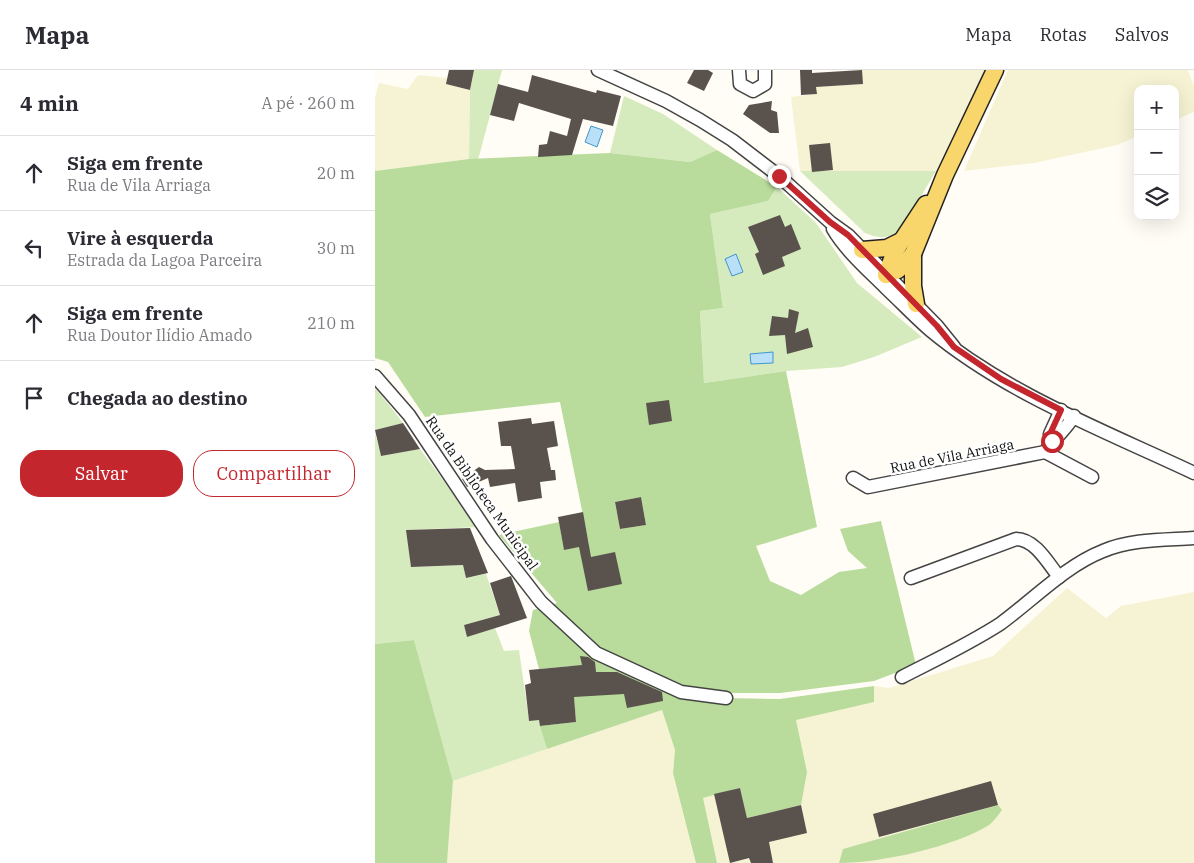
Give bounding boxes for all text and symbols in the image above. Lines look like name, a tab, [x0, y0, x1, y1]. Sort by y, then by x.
text: Mapa	[25, 19, 89, 51]
text: Mapa	[965, 23, 1012, 46]
text: Rotas	[1040, 23, 1087, 46]
text: Salvos	[1115, 23, 1169, 46]
map controls	[1134, 85, 1179, 220]
button: +	[1134, 85, 1179, 130]
text: 4 min	[20, 89, 79, 117]
text: A pé · 260 m	[261, 93, 355, 113]
button: −	[1134, 130, 1179, 175]
text: Siga em frente	[67, 151, 203, 175]
icon: ahead	[20, 159, 48, 187]
text: 20 m	[317, 163, 355, 183]
route end	[768, 165, 791, 188]
text: Rua de Vila Arriaga	[67, 175, 211, 195]
button: layers	[1134, 175, 1179, 220]
text: Vire à esquerda	[67, 226, 214, 250]
icon: left	[20, 234, 48, 262]
text: 30 m	[317, 238, 355, 258]
text: Estrada da Lagoa Parceira	[67, 250, 262, 270]
text: Siga em frente	[67, 301, 203, 325]
icon: ahead	[20, 309, 48, 337]
text: 210 m	[307, 313, 355, 333]
text: Rua Doutor Ilídio Amado	[67, 325, 252, 345]
icon: arrive	[20, 384, 48, 412]
text: Chegada ao destino	[67, 386, 248, 410]
street label: Rua da Biblioteca Municipal	[422, 413, 542, 573]
route start	[1041, 430, 1064, 453]
street label: Rua de Vila Arriaga	[888, 435, 1016, 477]
button: Salvar	[20, 450, 183, 497]
button: Compartilhar	[193, 450, 355, 497]

